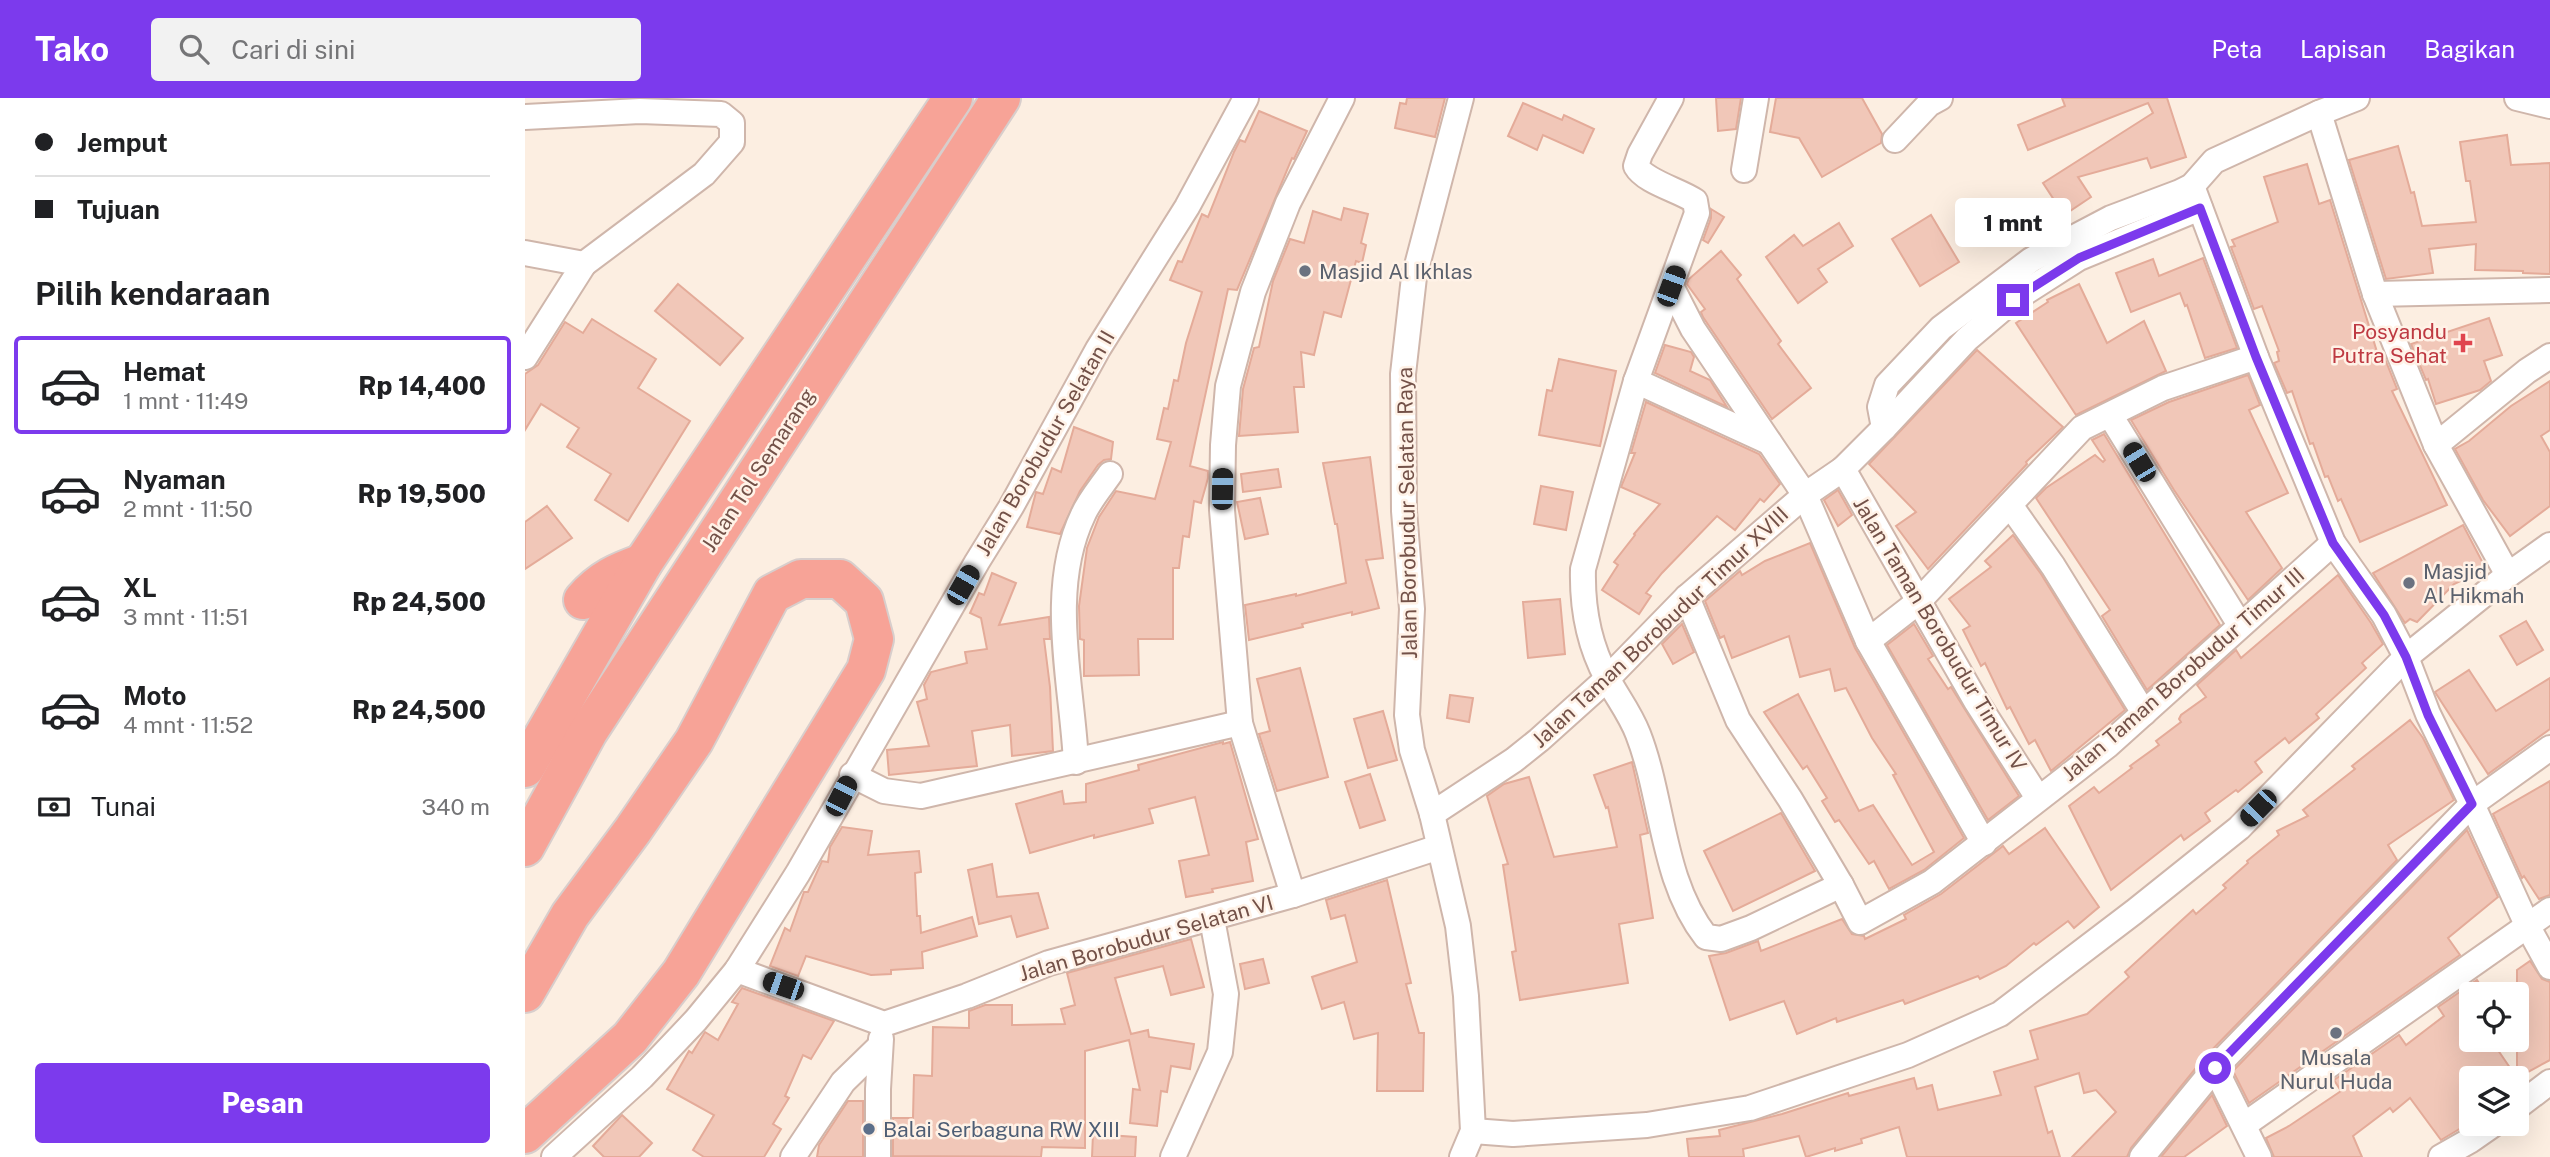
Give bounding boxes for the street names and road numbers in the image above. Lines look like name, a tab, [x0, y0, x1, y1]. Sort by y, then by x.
street label: Jalan Borobudur Selatan II	[970, 326, 1120, 560]
street label: Jalan Borobudur Selatan Raya	[1392, 367, 1422, 659]
street label: Jalan Tol Semarang	[696, 384, 820, 556]
street label: Jalan Taman Borobudur Timur IV	[1848, 493, 2032, 775]
street label: Jalan Taman Borobudur Timur XVIII	[1527, 501, 1793, 753]
street label: Jalan Taman Borobudur Timur III	[2057, 562, 2309, 786]
street label: Jalan Borobudur Selatan VI	[1016, 890, 1276, 986]

